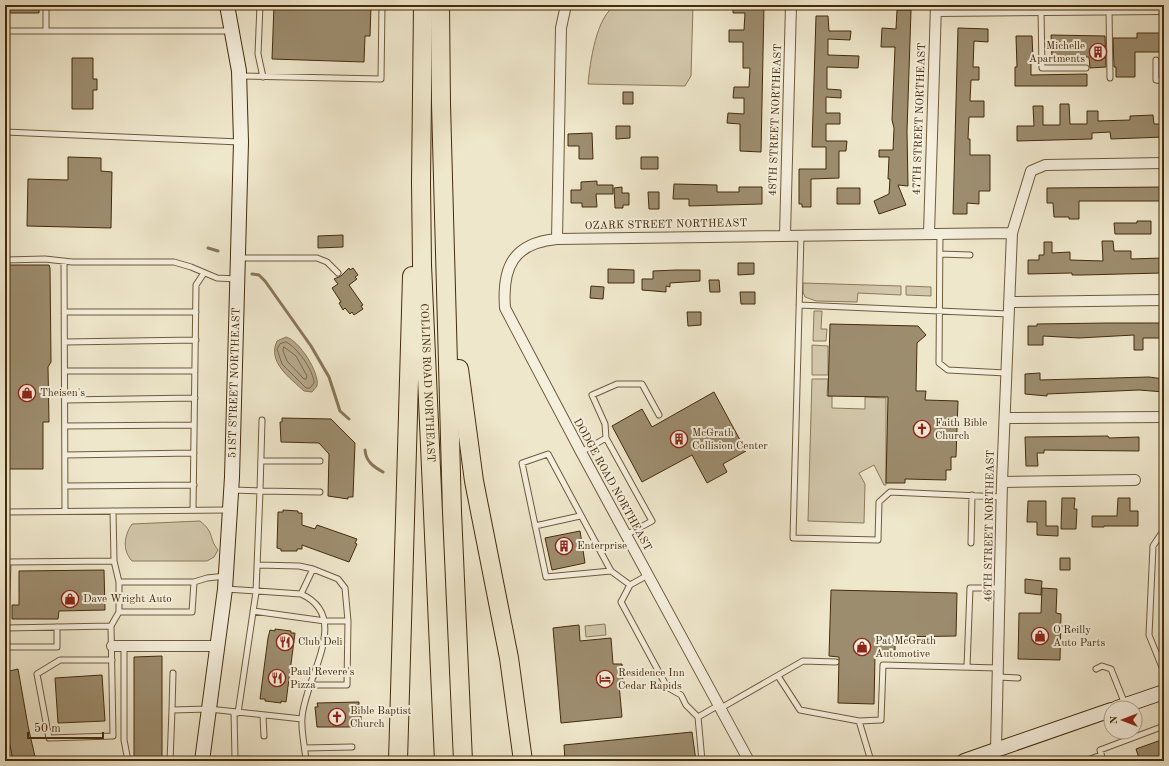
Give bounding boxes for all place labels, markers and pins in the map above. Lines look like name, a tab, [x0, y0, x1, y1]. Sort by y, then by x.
place label: Michelle Apartments	[1029, 41, 1085, 65]
building icon: Michelle Apartments	[1088, 42, 1108, 62]
shop icon: Theisen's	[17, 383, 37, 403]
place label: Theisen's	[40, 388, 85, 399]
place label: Faith Bible Church	[935, 418, 987, 442]
church icon: Faith Bible Church	[912, 419, 932, 439]
place label: McGrath Collision Center	[692, 428, 768, 452]
building icon: McGrath Collision Center	[669, 429, 689, 449]
building icon: Enterprise	[554, 536, 574, 556]
place label: Enterprise	[577, 541, 627, 552]
shop icon: Dave Wright Auto	[60, 589, 80, 609]
place label: Dave Wright Auto	[83, 594, 172, 605]
place label: O'Reilly Auto Parts	[1053, 625, 1105, 649]
shop icon: O'Reilly Auto Parts	[1030, 626, 1050, 646]
restaurant icon: Club Deli	[275, 632, 295, 652]
place label: Pat McGrath Automotive	[875, 636, 936, 660]
place label: Club Deli	[298, 637, 343, 648]
shop icon: Pat McGrath Automotive	[852, 637, 872, 657]
place label: Paul Revere's Pizza	[290, 667, 355, 691]
restaurant icon: Paul Revere's Pizza	[267, 668, 287, 688]
place label: Residence Inn Cedar Rapids	[618, 668, 685, 692]
hotel icon: Residence Inn Cedar Rapids	[595, 669, 615, 689]
place label: Bible Baptist Church	[350, 706, 412, 730]
church icon: Bible Baptist Church	[327, 707, 347, 727]

